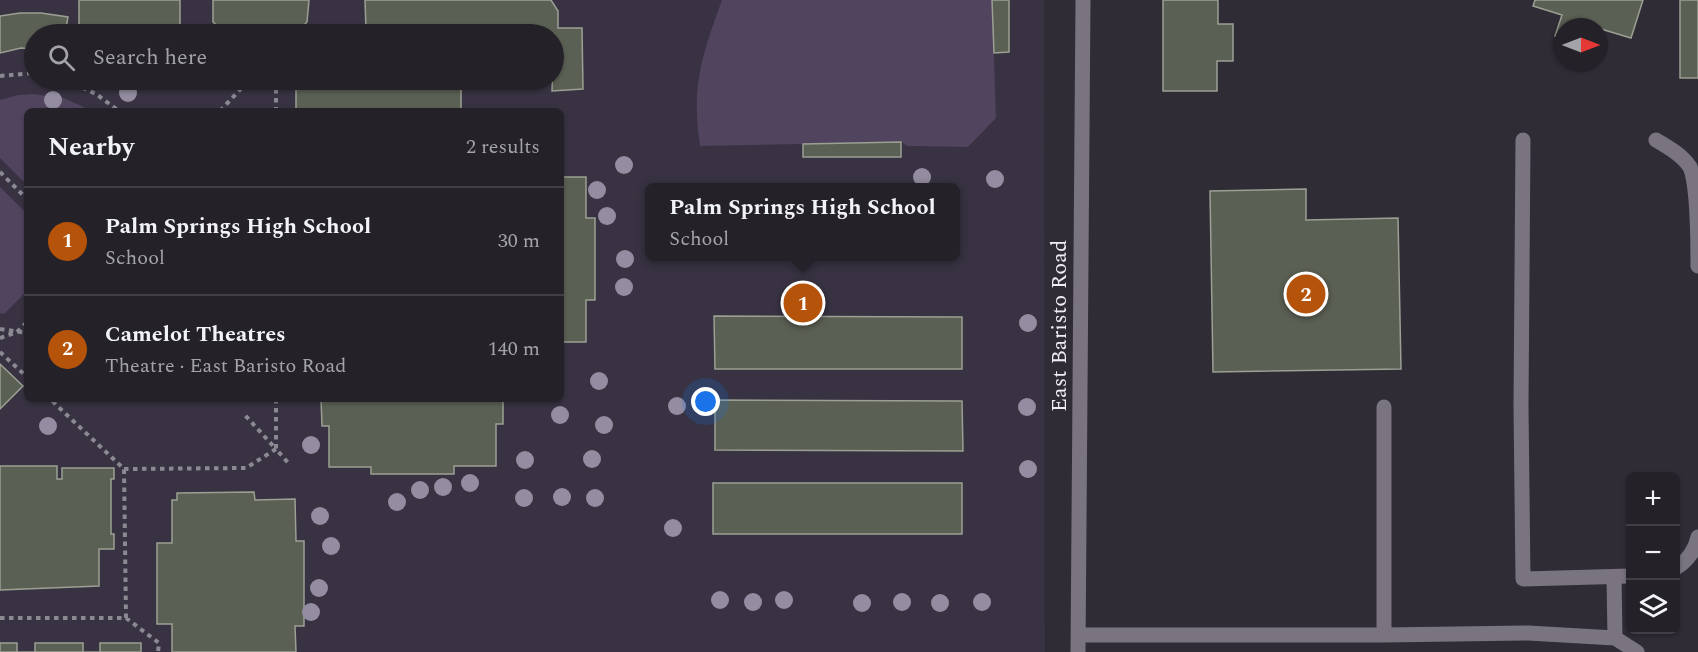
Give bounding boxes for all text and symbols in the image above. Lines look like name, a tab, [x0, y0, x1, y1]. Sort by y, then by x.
north arrow	[1554, 18, 1608, 72]
search box	[24, 24, 564, 90]
icon: search	[45, 41, 78, 74]
text: Search here	[93, 41, 207, 74]
text: Nearby	[48, 127, 134, 167]
text: 2 results	[466, 132, 540, 162]
popup	[645, 183, 960, 261]
text: Palm Springs High School	[669, 191, 936, 224]
text: Palm Springs High School	[105, 210, 371, 243]
text: School	[669, 224, 729, 254]
text: 1	[62, 226, 73, 256]
text: 30 m	[498, 226, 540, 256]
street label: East Baristo Road	[1043, 240, 1076, 412]
text: School	[105, 243, 165, 273]
pin: 2	[1286, 272, 1326, 316]
pin: 1	[784, 280, 822, 326]
text: Camelot Theatres	[105, 318, 286, 351]
text: 2	[62, 334, 73, 364]
text: 140 m	[488, 334, 540, 364]
text: Theatre · East Baristo Road	[105, 351, 346, 381]
your location	[691, 387, 720, 416]
map controls	[1626, 472, 1680, 634]
button: +	[1626, 472, 1680, 526]
button: −	[1626, 526, 1680, 580]
button: layers	[1626, 580, 1680, 634]

